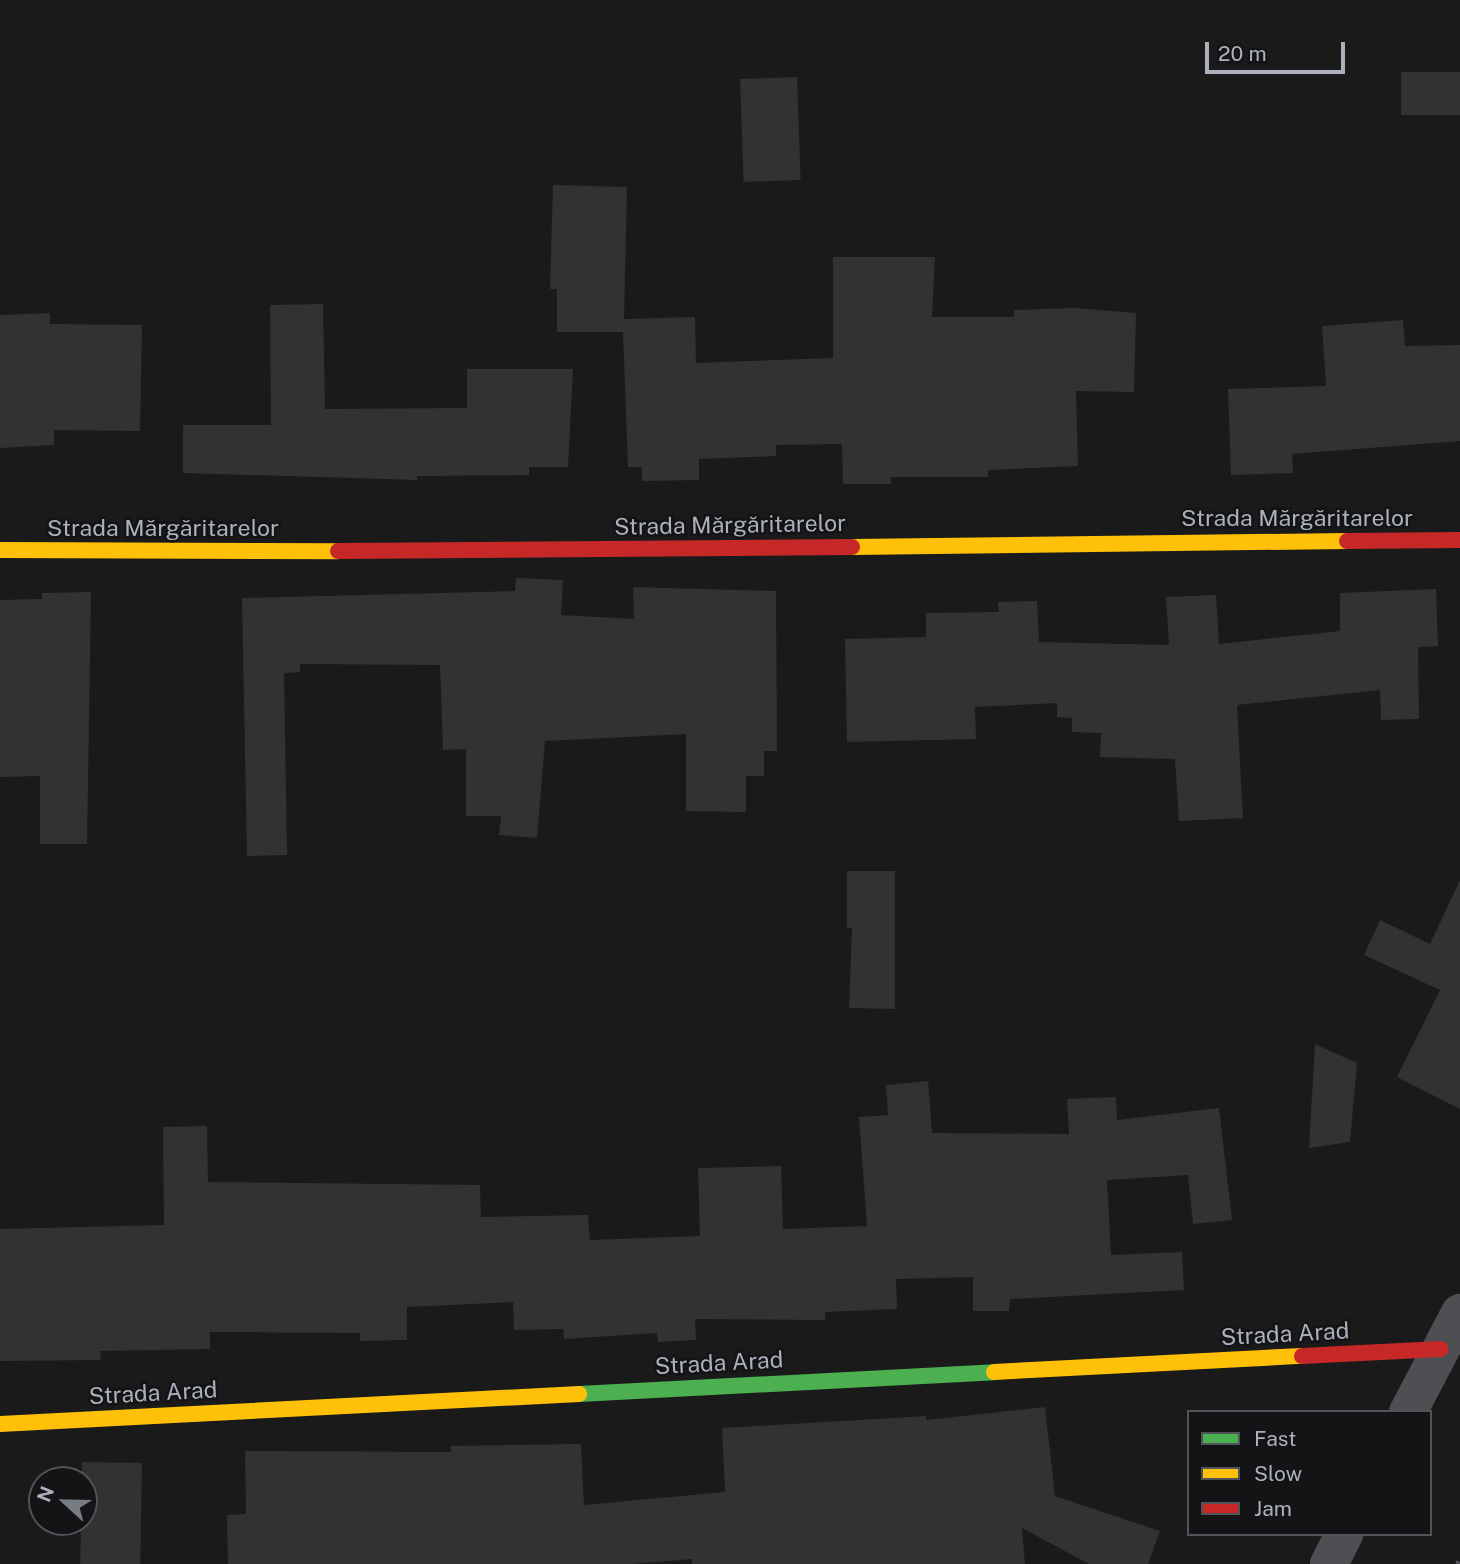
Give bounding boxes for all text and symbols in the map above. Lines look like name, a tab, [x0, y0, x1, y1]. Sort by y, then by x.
scale bar	[1208, 28, 1348, 72]
text: 20 m	[1218, 41, 1267, 66]
street label: Strada Mărgăritarelor	[1181, 504, 1413, 532]
street label: Strada Mărgăritarelor	[614, 509, 846, 541]
street label: Strada Mărgăritarelor	[47, 514, 279, 542]
street label: Strada Arad	[1220, 1317, 1350, 1351]
street label: Strada Arad	[654, 1346, 784, 1380]
street label: Strada Arad	[88, 1376, 218, 1410]
legend	[1187, 1410, 1432, 1536]
text: Fast	[1254, 1426, 1296, 1451]
text: Slow	[1254, 1461, 1302, 1486]
north arrow	[28, 1466, 98, 1536]
text: N	[32, 1483, 58, 1505]
text: Jam	[1254, 1496, 1292, 1521]

